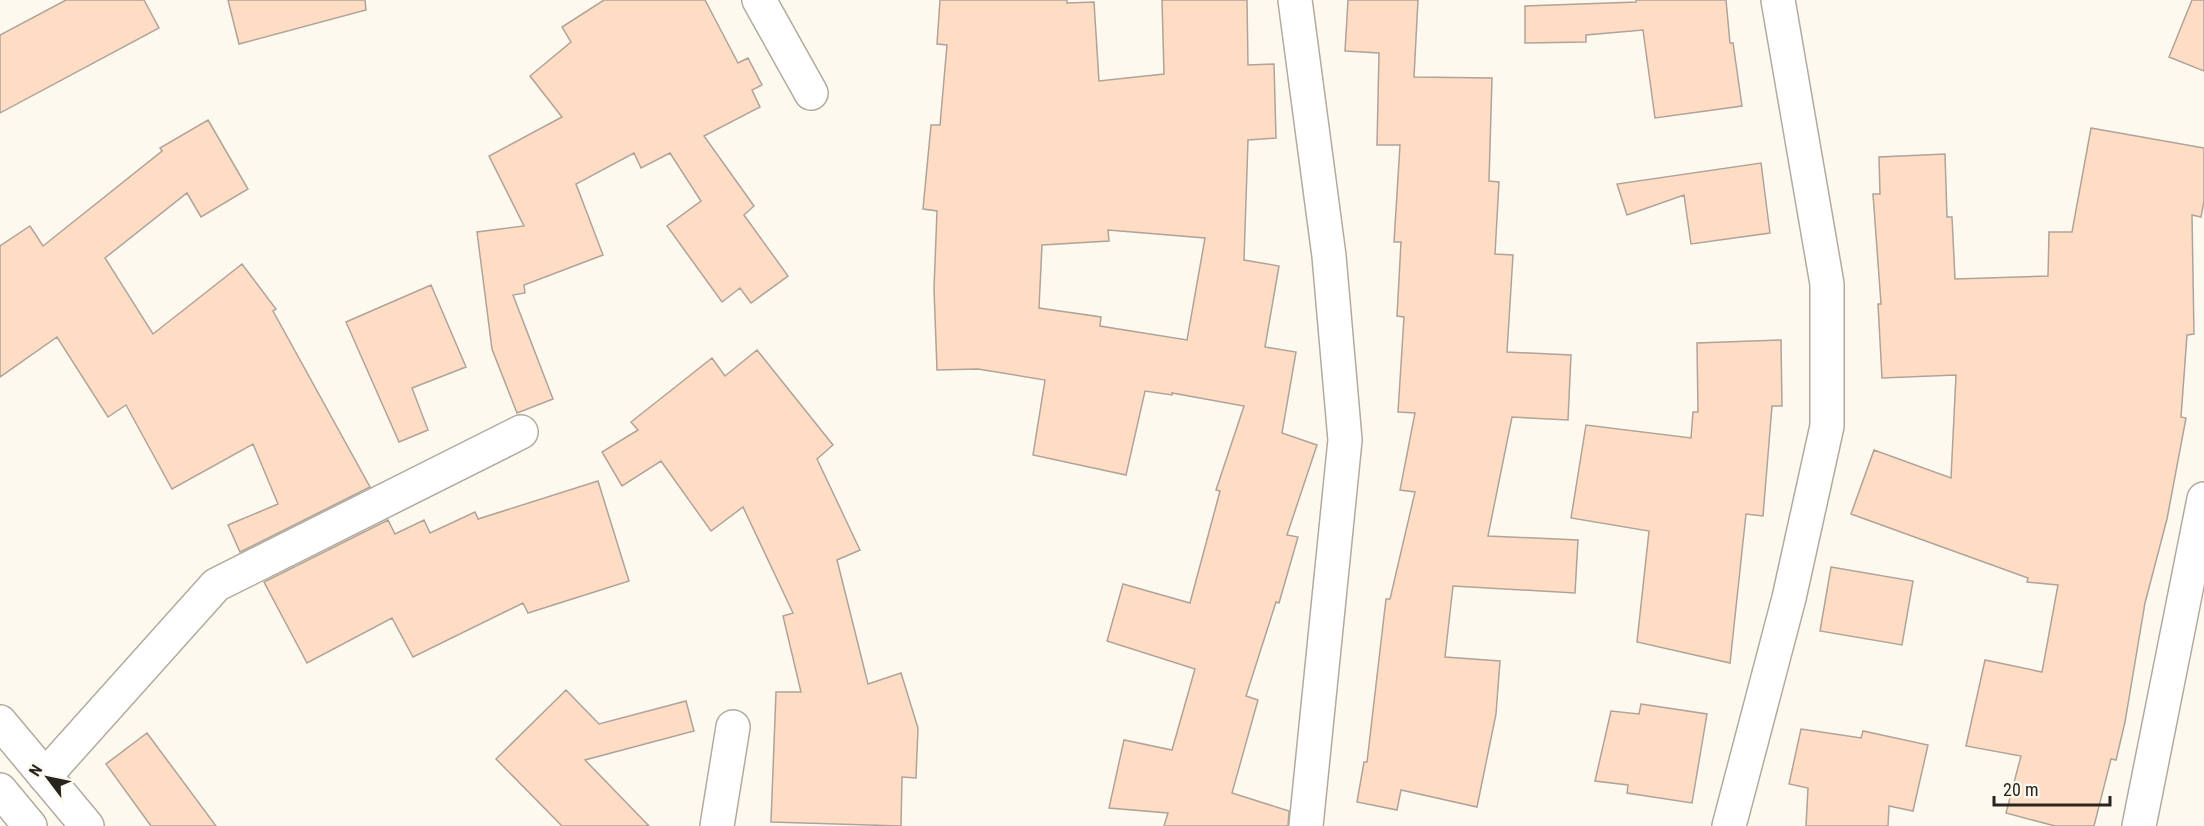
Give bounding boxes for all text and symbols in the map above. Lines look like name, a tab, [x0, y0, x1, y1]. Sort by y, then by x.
north arrow	[18, 748, 78, 808]
text: N	[25, 761, 46, 780]
scale bar	[1994, 769, 2110, 807]
text: 20 m	[2003, 779, 2038, 800]

